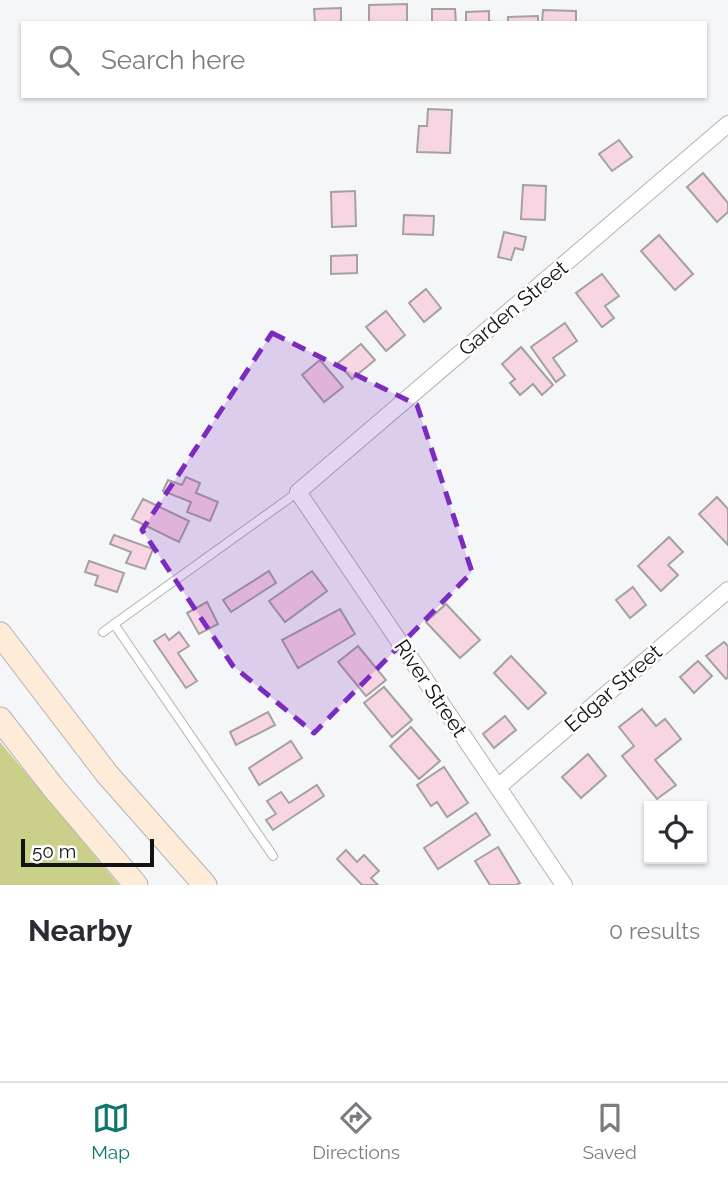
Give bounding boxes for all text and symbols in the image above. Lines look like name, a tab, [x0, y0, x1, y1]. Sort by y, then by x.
search box	[21, 21, 707, 98]
icon: search	[45, 41, 83, 79]
text: Search here	[101, 45, 245, 75]
street label: Garden Street	[453, 255, 573, 361]
street label: River Street	[389, 635, 473, 741]
street label: Edgar Street	[559, 639, 667, 737]
map controls	[644, 801, 707, 864]
button: locate	[644, 801, 707, 864]
scale bar	[21, 836, 154, 868]
text: 50 m	[32, 840, 76, 862]
text: Nearby	[28, 913, 132, 948]
text: 0 results	[609, 917, 700, 944]
tab: Map	[91, 1099, 130, 1163]
tab: Directions	[312, 1099, 400, 1163]
tab: Saved	[582, 1099, 637, 1163]

